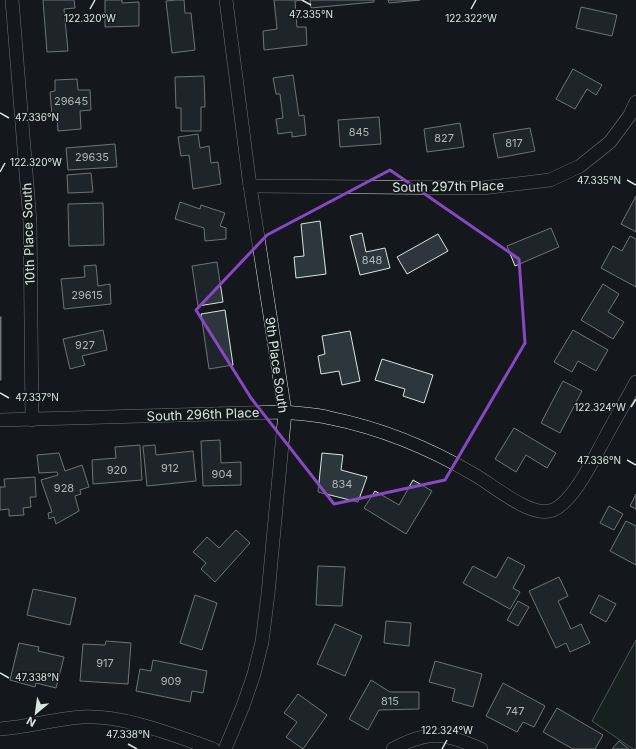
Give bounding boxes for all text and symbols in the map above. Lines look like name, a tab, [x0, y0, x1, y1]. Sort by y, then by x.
text: 47.335°N	[289, 8, 333, 20]
text: 122.320°W	[64, 12, 116, 24]
text: 122.322°W	[445, 12, 497, 24]
house number: 29645	[54, 94, 88, 108]
text: 47.336°N	[15, 111, 59, 123]
house number: 845	[349, 125, 370, 139]
house number: 827	[434, 131, 454, 145]
house number: 817	[505, 136, 523, 150]
house number: 29635	[75, 150, 109, 164]
text: 122.320°W	[10, 156, 62, 168]
text: 47.335°N	[577, 174, 621, 186]
street label: South 297th Place	[392, 177, 504, 195]
street label: 10th Place South	[18, 183, 38, 285]
house number: 848	[362, 253, 383, 267]
house number: 29615	[71, 288, 103, 302]
street label: 9th Place South	[262, 316, 292, 414]
house number: 927	[75, 338, 95, 352]
text: 47.337°N	[15, 391, 59, 403]
text: 122.324°W	[574, 401, 626, 413]
street label: South 296th Place	[146, 404, 260, 424]
text: 47.336°N	[577, 454, 621, 466]
house number: 912	[161, 461, 179, 475]
house number: 920	[107, 463, 127, 477]
house number: 904	[212, 467, 232, 481]
house number: 834	[332, 477, 352, 491]
house number: 928	[54, 481, 74, 495]
house number: 917	[96, 656, 114, 670]
text: 47.338°N	[15, 671, 59, 683]
house number: 909	[161, 674, 181, 688]
north arrow	[16, 693, 56, 733]
house number: 815	[381, 694, 399, 708]
house number: 747	[506, 704, 524, 718]
text: N	[24, 714, 38, 730]
text: 122.324°W	[421, 724, 473, 736]
text: 47.338°N	[106, 728, 150, 740]

